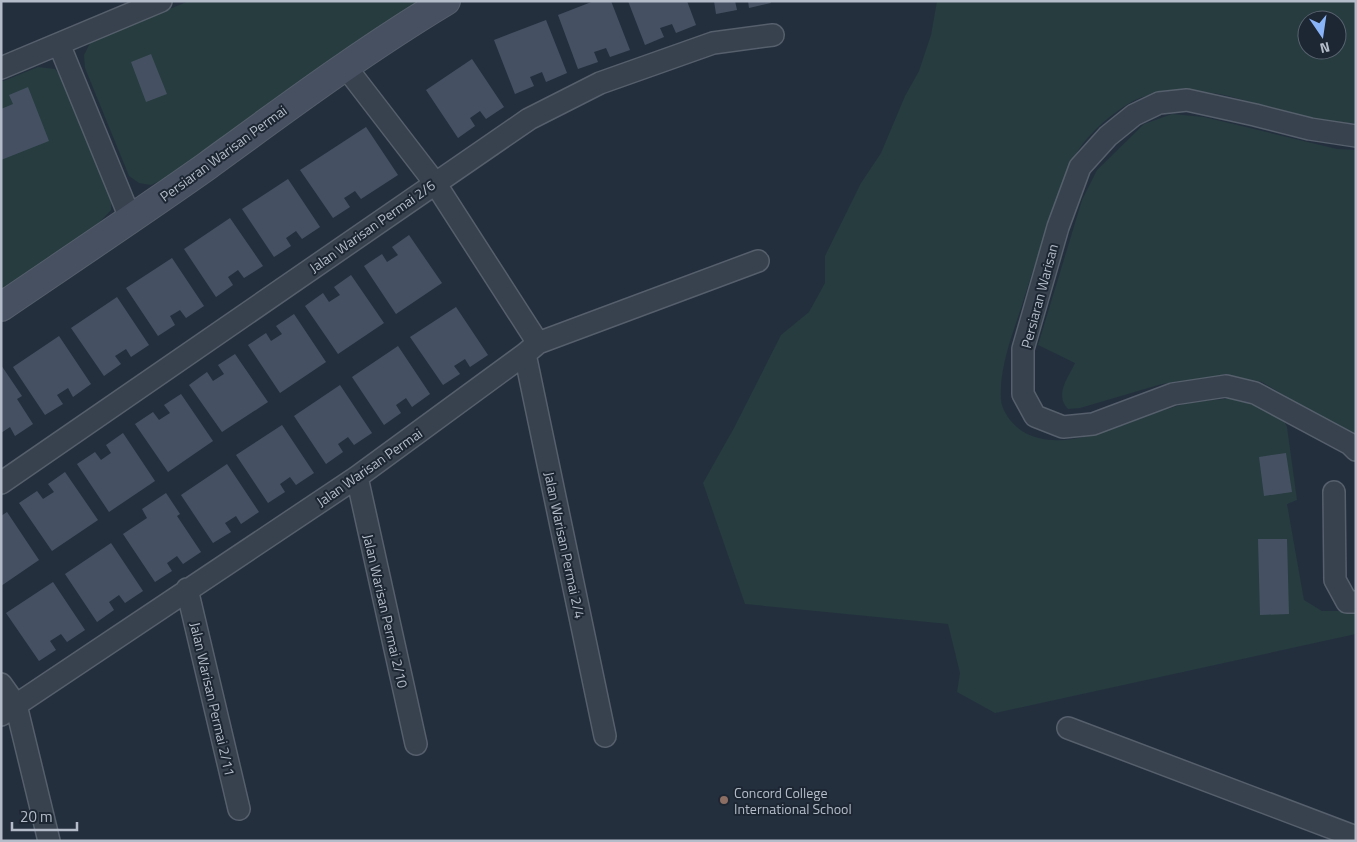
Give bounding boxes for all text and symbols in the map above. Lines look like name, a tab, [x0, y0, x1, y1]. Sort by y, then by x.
north arrow	[1297, 10, 1347, 60]
text: N	[1318, 37, 1332, 59]
street label: Persiaran Warisan Permai	[155, 100, 291, 206]
street label: Jalan Warisan Permai 2/6	[305, 174, 439, 278]
street label: Persiaran Warisan	[1015, 241, 1063, 351]
street label: Jalan Warisan Permai	[312, 423, 426, 511]
street label: Jalan Warisan Permai 2/4	[539, 470, 591, 621]
street label: Jalan Warisan Permai 2/10	[358, 532, 414, 690]
street label: Jalan Warisan Permai 2/11	[185, 620, 241, 778]
place label: Concord College International School	[734, 782, 852, 819]
marker: Concord College International School	[718, 794, 730, 806]
scale bar	[12, 800, 78, 832]
text: 20 m	[20, 805, 53, 828]

